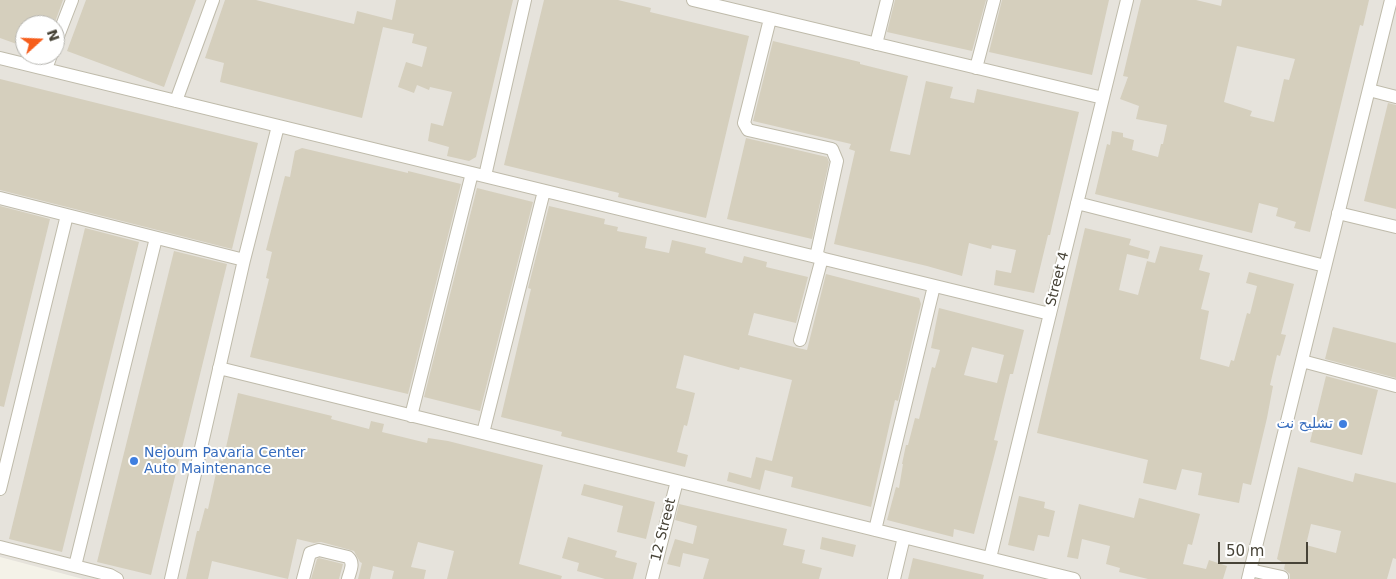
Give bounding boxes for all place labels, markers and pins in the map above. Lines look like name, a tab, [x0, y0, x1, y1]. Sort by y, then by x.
place label: تشليح نت	[1277, 416, 1333, 432]
marker: تشليح نت	[1337, 418, 1349, 430]
place label: Nejoum Pavaria Center Auto Maintenance	[144, 445, 306, 478]
marker: Nejoum Pavaria Center Auto Maintenance	[128, 455, 140, 467]

